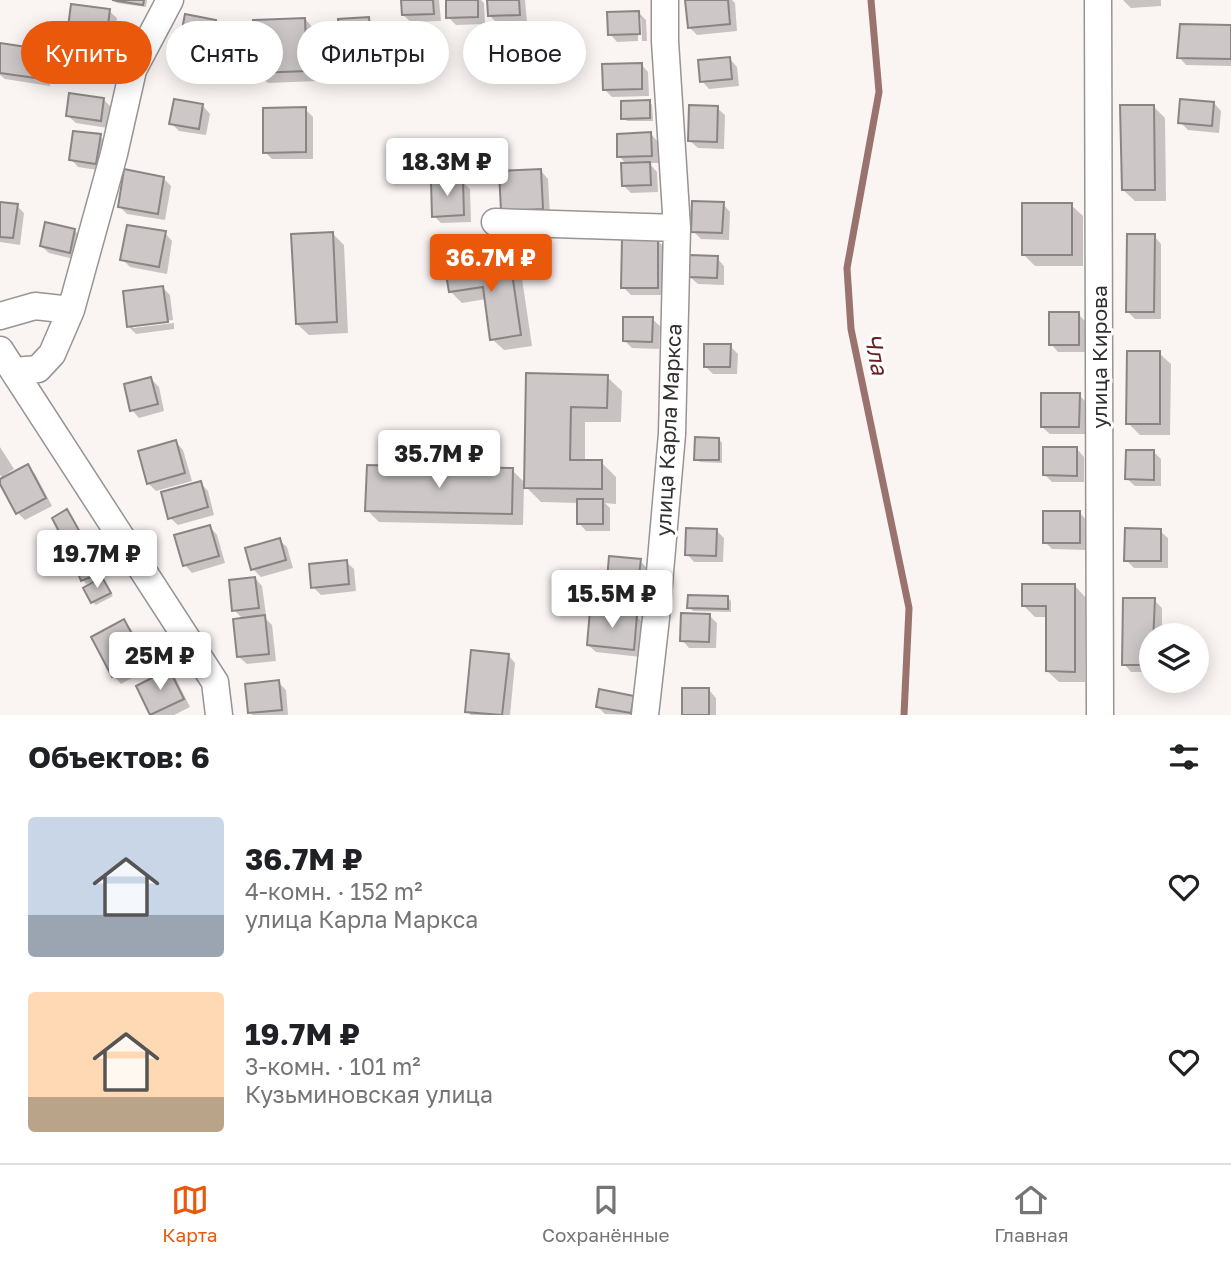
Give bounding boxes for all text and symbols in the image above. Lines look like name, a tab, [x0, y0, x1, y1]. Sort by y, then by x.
chip: Купить	[21, 21, 152, 84]
chip: Снять	[166, 21, 283, 84]
chip: Фильтры	[297, 21, 449, 84]
chip: Новое	[463, 21, 586, 84]
pin: 18.3M ₽	[382, 138, 512, 198]
text: 18.3M ₽	[402, 147, 492, 175]
pin: 36.7M ₽	[426, 234, 556, 294]
text: 36.7M ₽	[446, 243, 536, 271]
street label: улица Кирова	[1086, 285, 1112, 429]
street label: улица Карла Маркса	[649, 323, 687, 537]
water label: Чла	[859, 331, 895, 378]
pin: 35.7M ₽	[374, 430, 504, 490]
text: 35.7M ₽	[394, 439, 484, 467]
pin: 19.7M ₽	[32, 530, 162, 590]
text: 19.7M ₽	[53, 539, 141, 567]
pin: 15.5M ₽	[547, 570, 677, 630]
text: 15.5M ₽	[567, 579, 657, 607]
map controls	[1139, 623, 1209, 693]
button: layers	[1139, 623, 1209, 693]
pin: 25M ₽	[111, 632, 209, 692]
text: 25M ₽	[125, 641, 195, 669]
icon: filters	[1165, 738, 1203, 776]
text: Объектов: 6	[28, 739, 210, 775]
text: 36.7M ₽	[245, 841, 363, 877]
icon: home	[84, 845, 168, 929]
icon: heart	[1165, 868, 1203, 906]
text: 4-комн. · 152 m²	[245, 877, 422, 905]
text: улица Карла Маркса	[245, 905, 478, 933]
text: 19.7M ₽	[245, 1016, 360, 1052]
icon: home	[84, 1020, 168, 1104]
icon: heart	[1165, 1043, 1203, 1081]
text: 3-комн. · 101 m²	[245, 1052, 421, 1080]
text: Кузьминовская улица	[245, 1080, 493, 1108]
tab: Карта	[162, 1181, 217, 1246]
tab: Сохранённые	[542, 1181, 670, 1246]
tab: Главная	[994, 1181, 1069, 1246]

